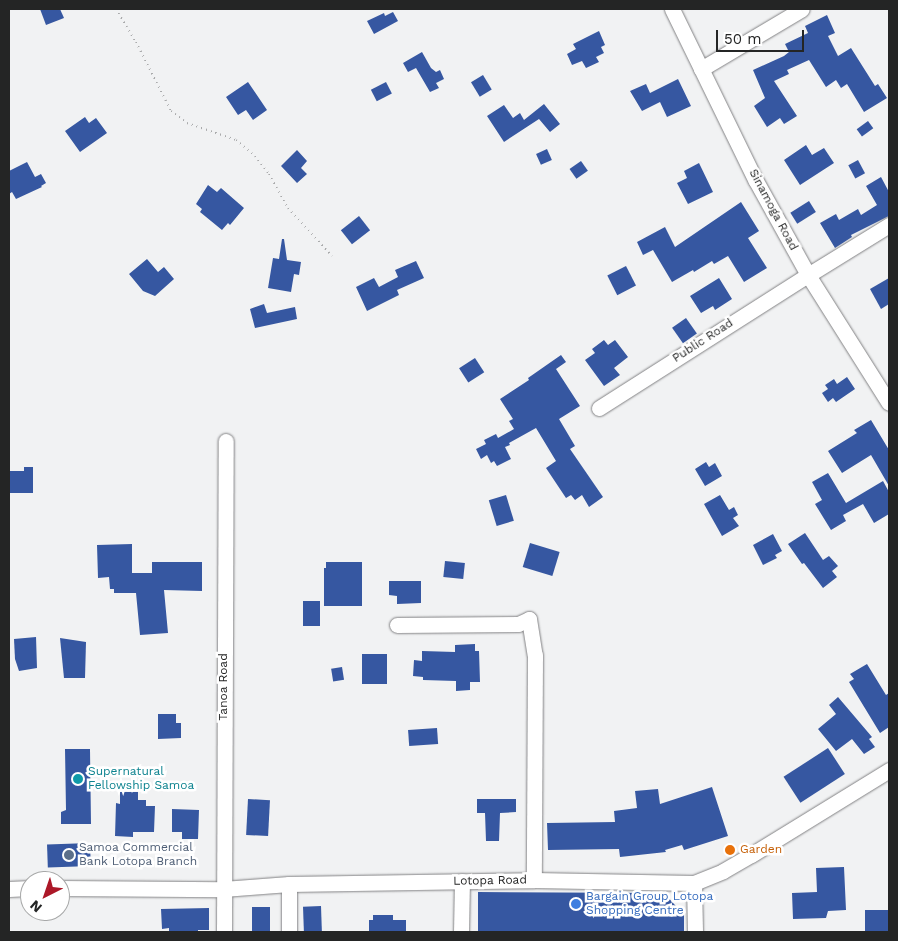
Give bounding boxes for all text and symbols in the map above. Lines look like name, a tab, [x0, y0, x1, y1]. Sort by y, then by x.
scale bar	[718, 20, 806, 52]
text: 50 m	[724, 30, 761, 48]
street label: Sinamoga Road	[745, 167, 801, 253]
street label: Public Road	[670, 316, 736, 366]
street label: Tanoa Road	[217, 653, 231, 721]
place label: Supernatural Fellowship Samoa	[88, 765, 194, 793]
marker: Supernatural Fellowship Samoa	[72, 773, 84, 785]
place label: Samoa Commercial Bank Lotopa Branch	[79, 841, 198, 869]
place label: Garden	[740, 843, 782, 857]
marker: Garden	[724, 844, 736, 856]
marker: Samoa Commercial Bank Lotopa Branch	[63, 849, 75, 861]
north arrow	[20, 871, 70, 921]
street label: Lotopa Road	[453, 873, 527, 889]
place label: Bargain Group Lotopa Shopping Centre	[586, 890, 713, 918]
text: N	[27, 897, 45, 916]
marker: Bargain Group Lotopa Shopping Centre	[570, 898, 582, 910]

